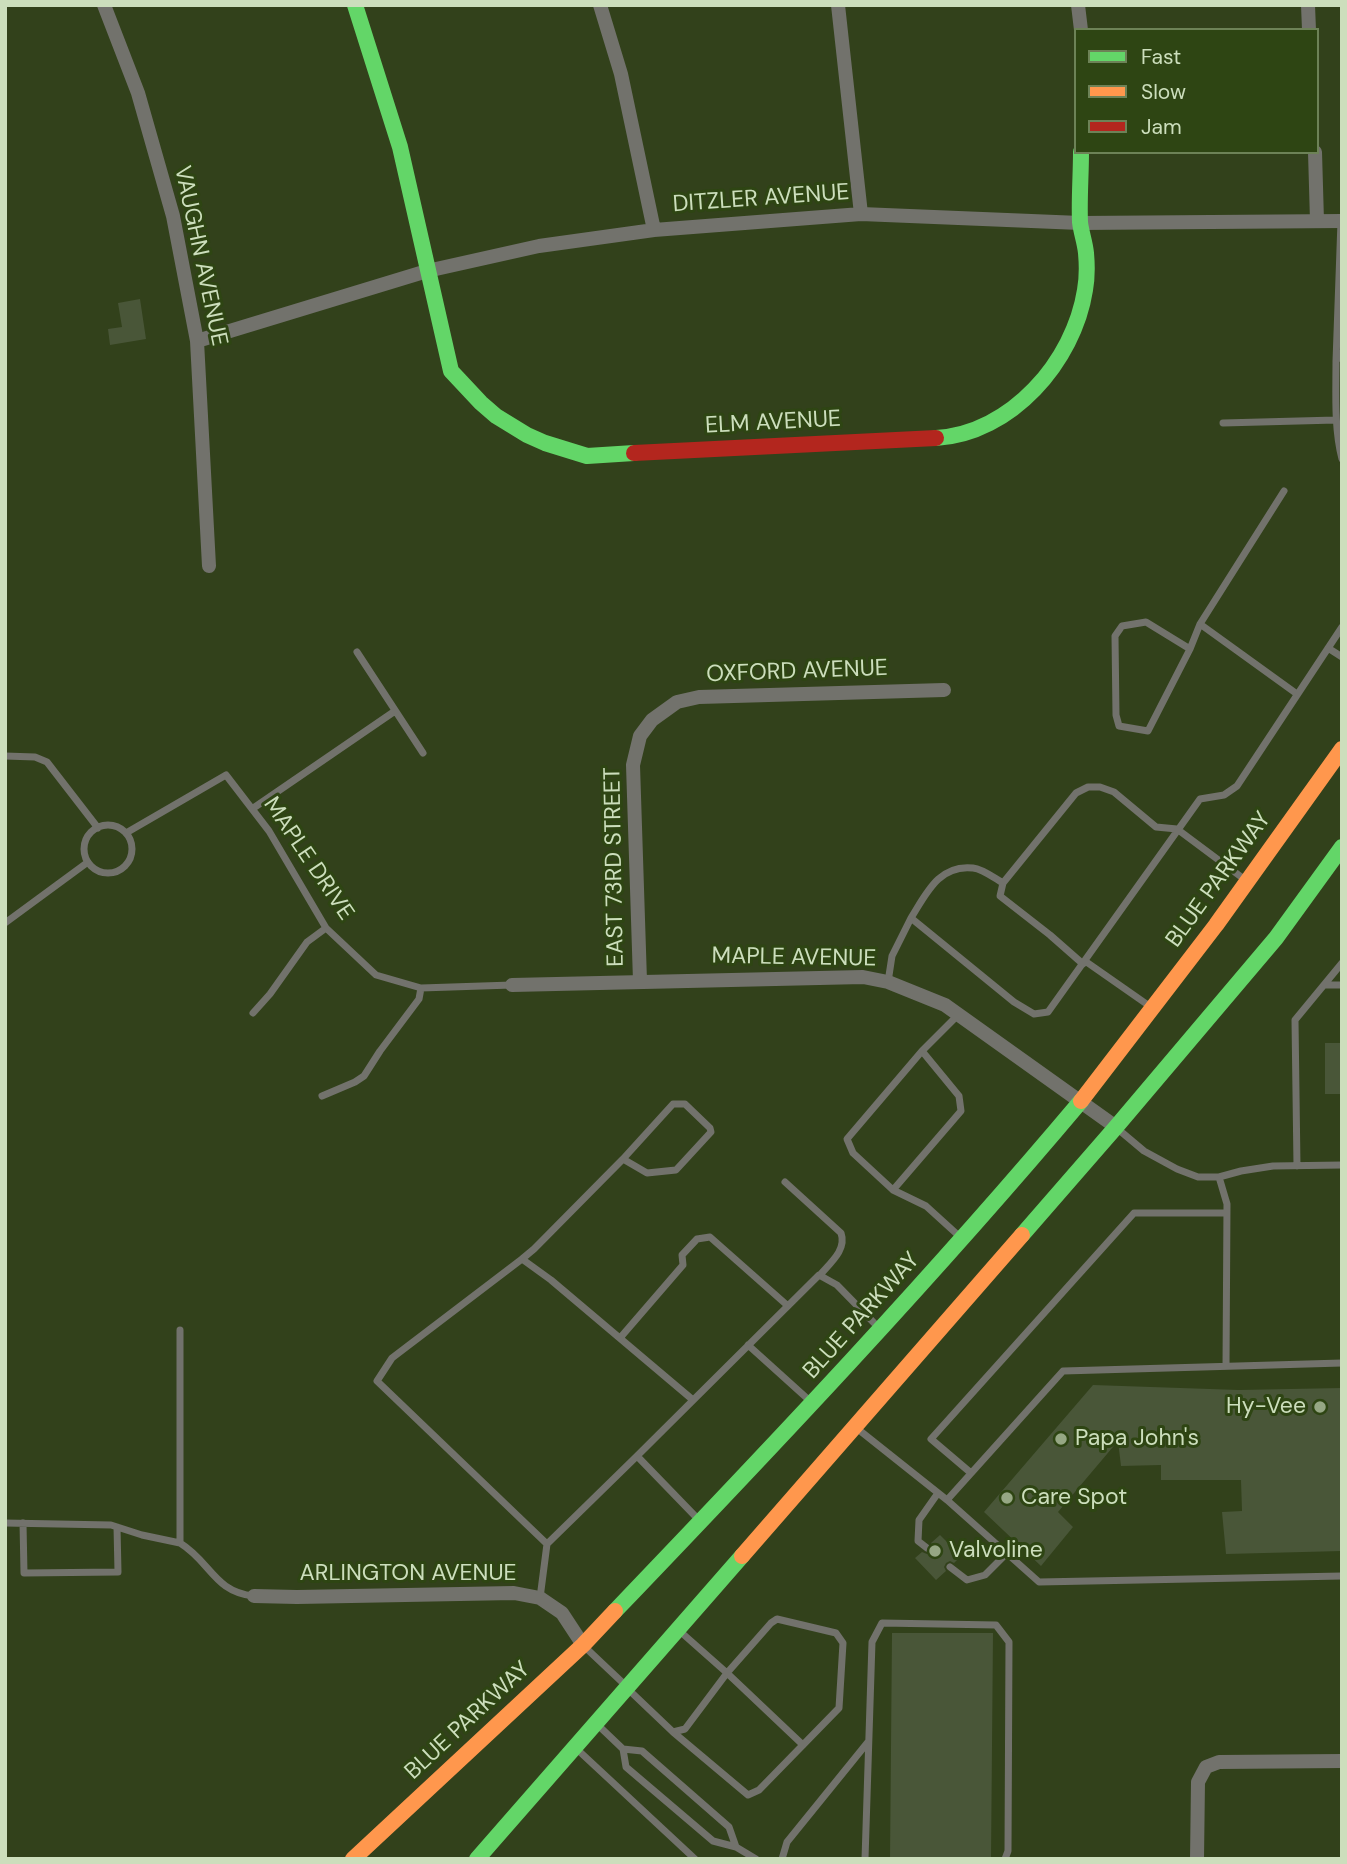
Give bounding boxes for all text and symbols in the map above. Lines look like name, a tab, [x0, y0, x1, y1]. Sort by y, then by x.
legend	[1074, 28, 1319, 154]
text: Fast	[1141, 43, 1181, 71]
text: Slow	[1141, 78, 1186, 106]
text: Jam	[1141, 113, 1182, 141]
street label: VAUGHN AVENUE	[167, 163, 233, 349]
street label: DITZLER AVENUE	[672, 179, 850, 219]
street label: ELM AVENUE	[704, 406, 842, 440]
street label: OXFORD AVENUE	[706, 655, 888, 689]
street label: EAST 73RD STREET	[599, 767, 631, 967]
street label: MAPLE DRIVE	[257, 792, 359, 926]
street label: BLUE PARKWAY	[1161, 807, 1277, 953]
street label: MAPLE AVENUE	[711, 943, 877, 973]
street label: BLUE PARKWAY	[798, 1247, 926, 1385]
place label: Hy-Vee	[1226, 1393, 1306, 1421]
marker: Hy-Vee	[1312, 1399, 1328, 1415]
place label: Papa John's	[1075, 1425, 1199, 1453]
marker: Papa John's	[1053, 1431, 1069, 1447]
place label: Care Spot	[1021, 1484, 1127, 1512]
marker: Care Spot	[999, 1490, 1015, 1506]
place label: Valvoline	[949, 1537, 1043, 1565]
marker: Valvoline	[927, 1543, 943, 1559]
street label: ARLINGTON AVENUE	[299, 1560, 517, 1588]
street label: BLUE PARKWAY	[400, 1656, 536, 1786]

